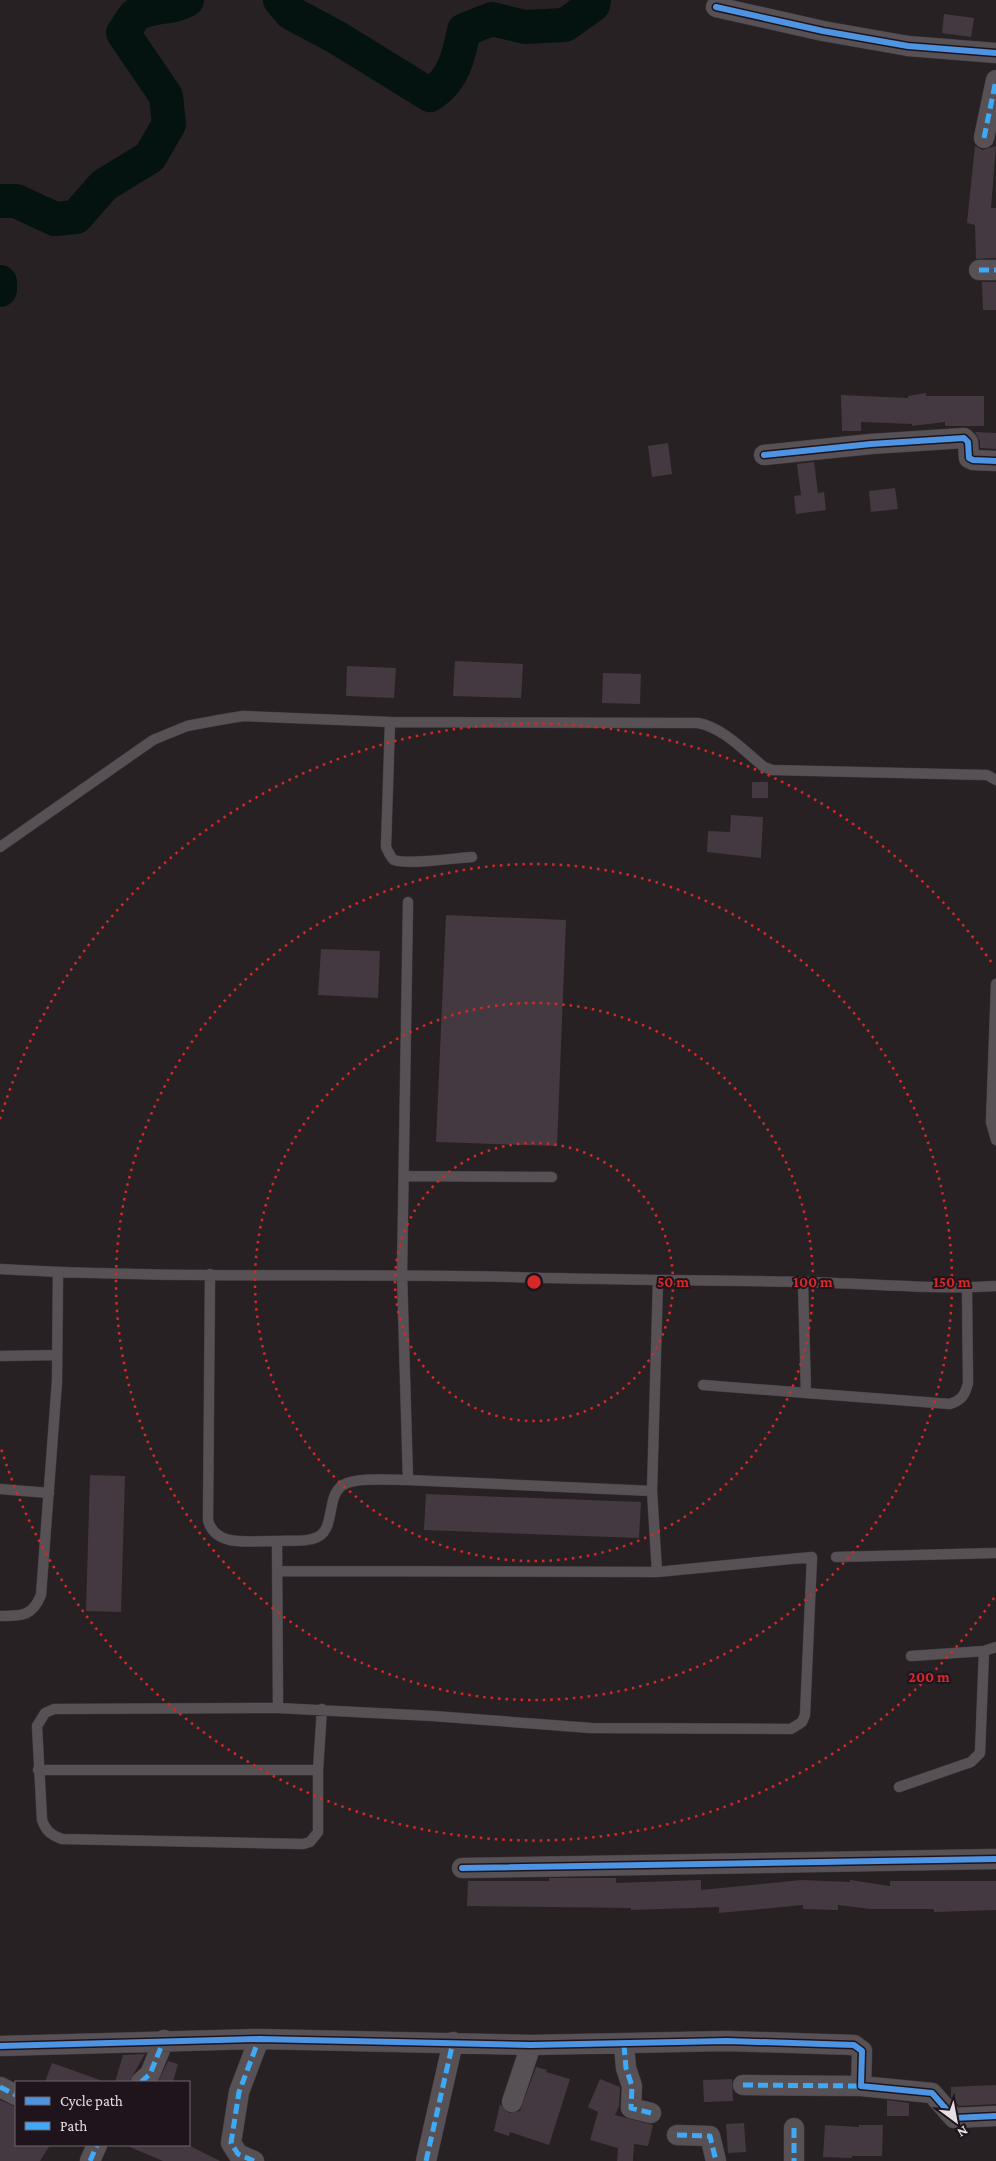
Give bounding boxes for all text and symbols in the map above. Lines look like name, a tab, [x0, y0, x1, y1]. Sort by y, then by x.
centre of rings	[525, 1273, 543, 1291]
text: 50 m	[657, 1274, 689, 1290]
text: 100 m	[793, 1274, 833, 1290]
text: 150 m	[933, 1274, 971, 1290]
text: 200 m	[908, 1669, 950, 1685]
legend	[15, 2081, 190, 2146]
text: Cycle path	[60, 2093, 123, 2110]
north arrow	[931, 2096, 981, 2146]
text: Path	[60, 2118, 87, 2134]
text: N	[954, 2123, 971, 2142]

